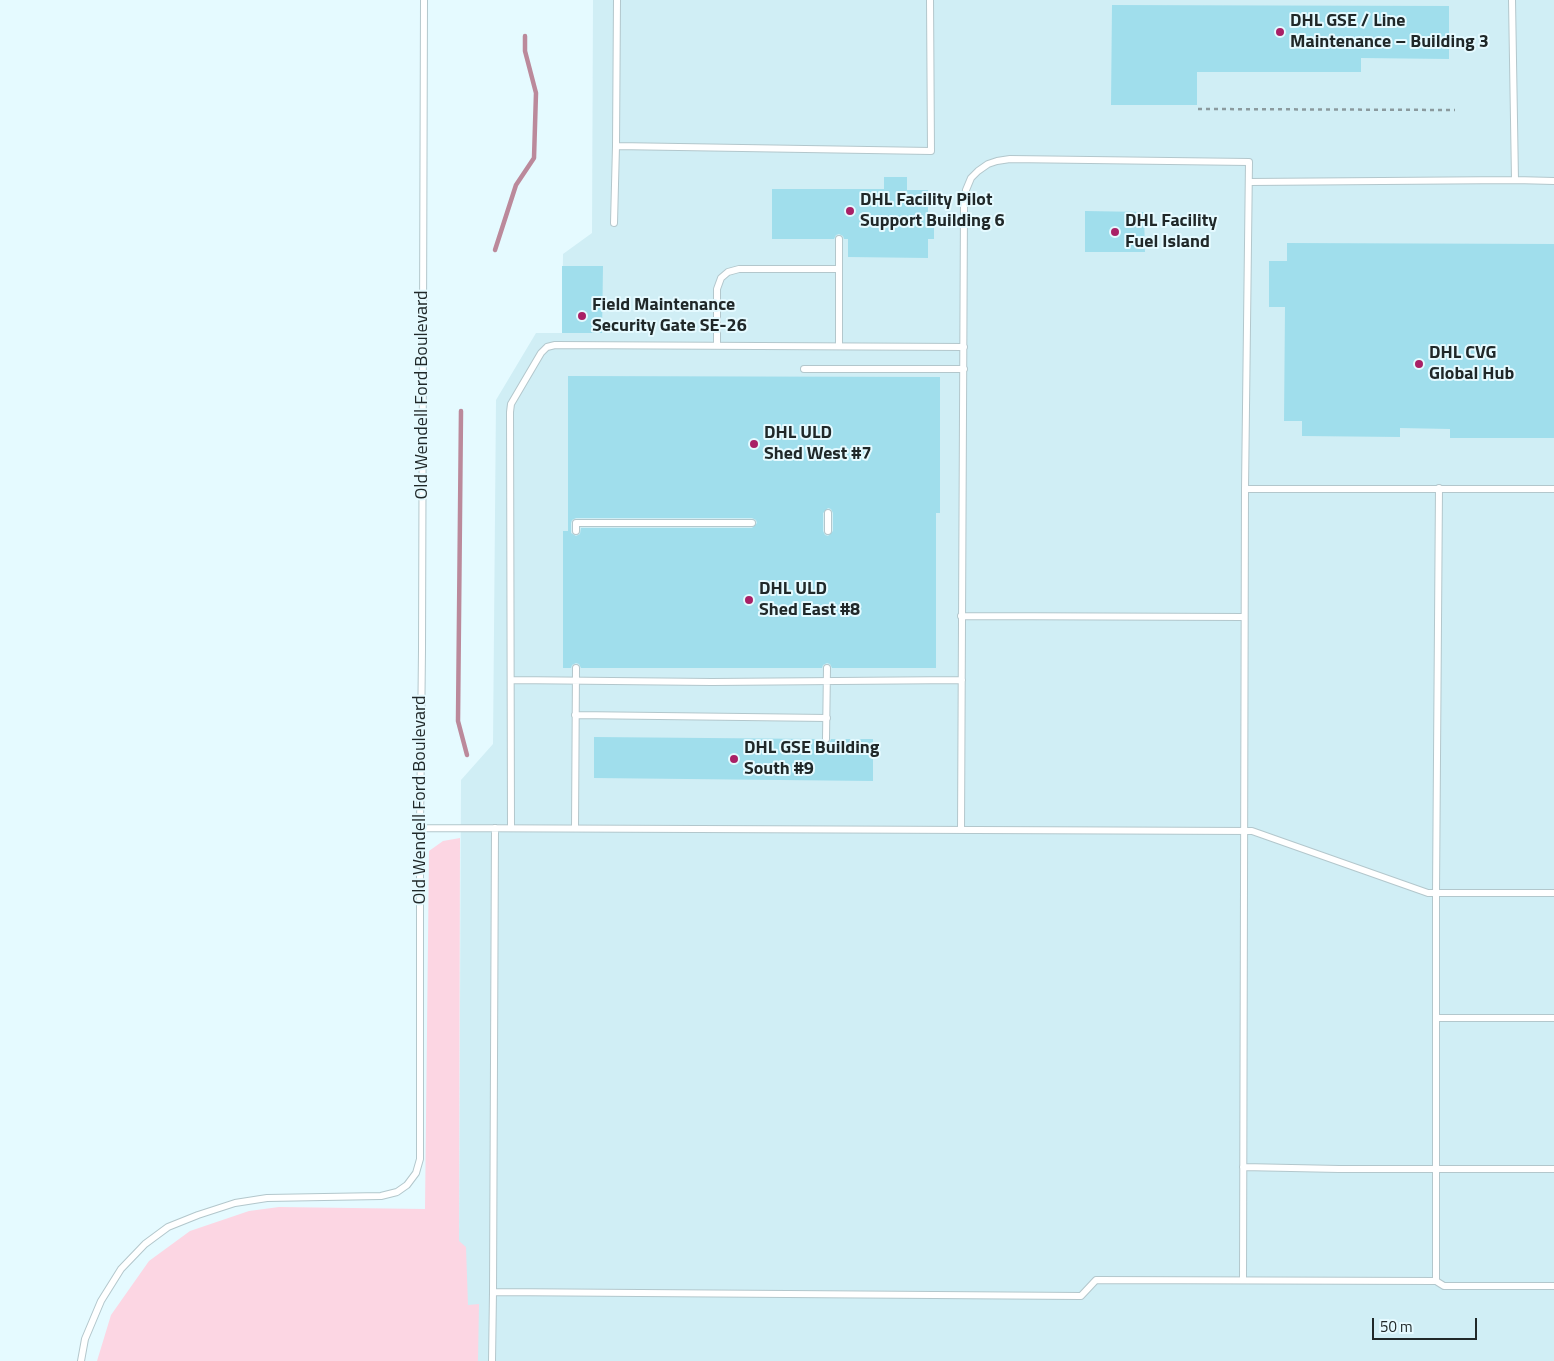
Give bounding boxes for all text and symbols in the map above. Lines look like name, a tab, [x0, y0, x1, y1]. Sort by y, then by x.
place label: DHL GSE / Line Maintenance – Building 3	[1290, 11, 1489, 54]
marker: DHL GSE / Line Maintenance – Building 3	[1274, 26, 1286, 38]
place label: DHL Facility Pilot Support Building 6	[860, 190, 1005, 232]
marker: DHL Facility Pilot Support Building 6	[844, 205, 856, 217]
place label: DHL Facility Fuel Island	[1125, 211, 1217, 253]
marker: DHL Facility Fuel Island	[1109, 226, 1121, 238]
street label: Old Wendell Ford Boulevard	[412, 290, 434, 500]
place label: Field Maintenance Security Gate SE-26	[592, 295, 747, 338]
marker: Field Maintenance Security Gate SE-26	[576, 310, 588, 322]
place label: DHL CVG Global Hub	[1429, 343, 1514, 386]
marker: DHL CVG Global Hub	[1413, 358, 1425, 370]
place label: DHL ULD Shed West #7	[764, 423, 872, 466]
marker: DHL ULD Shed West #7	[748, 438, 760, 450]
place label: DHL ULD Shed East #8	[759, 579, 860, 622]
marker: DHL ULD Shed East #8	[743, 594, 755, 606]
street label: Old Wendell Ford Boulevard	[410, 695, 432, 905]
place label: DHL GSE Building South #9	[744, 738, 879, 781]
marker: DHL GSE Building South #9	[728, 753, 740, 765]
scale bar	[1374, 1308, 1479, 1340]
text: 50 m	[1380, 1315, 1413, 1338]

